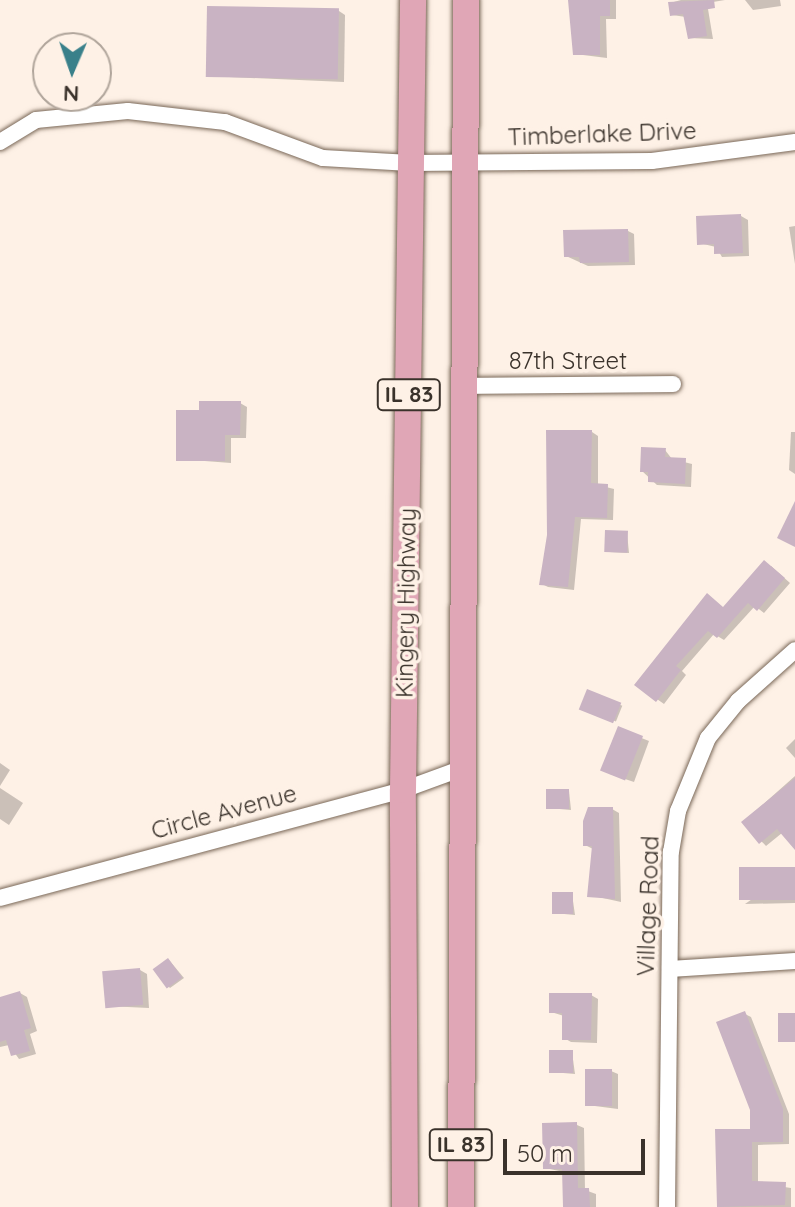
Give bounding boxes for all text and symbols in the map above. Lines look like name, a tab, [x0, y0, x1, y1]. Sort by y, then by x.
north arrow	[32, 32, 112, 112]
text: N	[63, 80, 80, 108]
street label: Timberlake Drive	[507, 116, 697, 152]
street label: 87th Street	[509, 347, 627, 375]
road number: IL 83	[375, 377, 443, 413]
street label: Kingery Highway	[390, 508, 422, 698]
street label: Circle Avenue	[148, 779, 300, 845]
street label: Village Road	[631, 835, 665, 977]
scale bar	[507, 1123, 649, 1173]
road number: IL 83	[427, 1127, 495, 1163]
text: 50 m	[517, 1138, 573, 1168]

